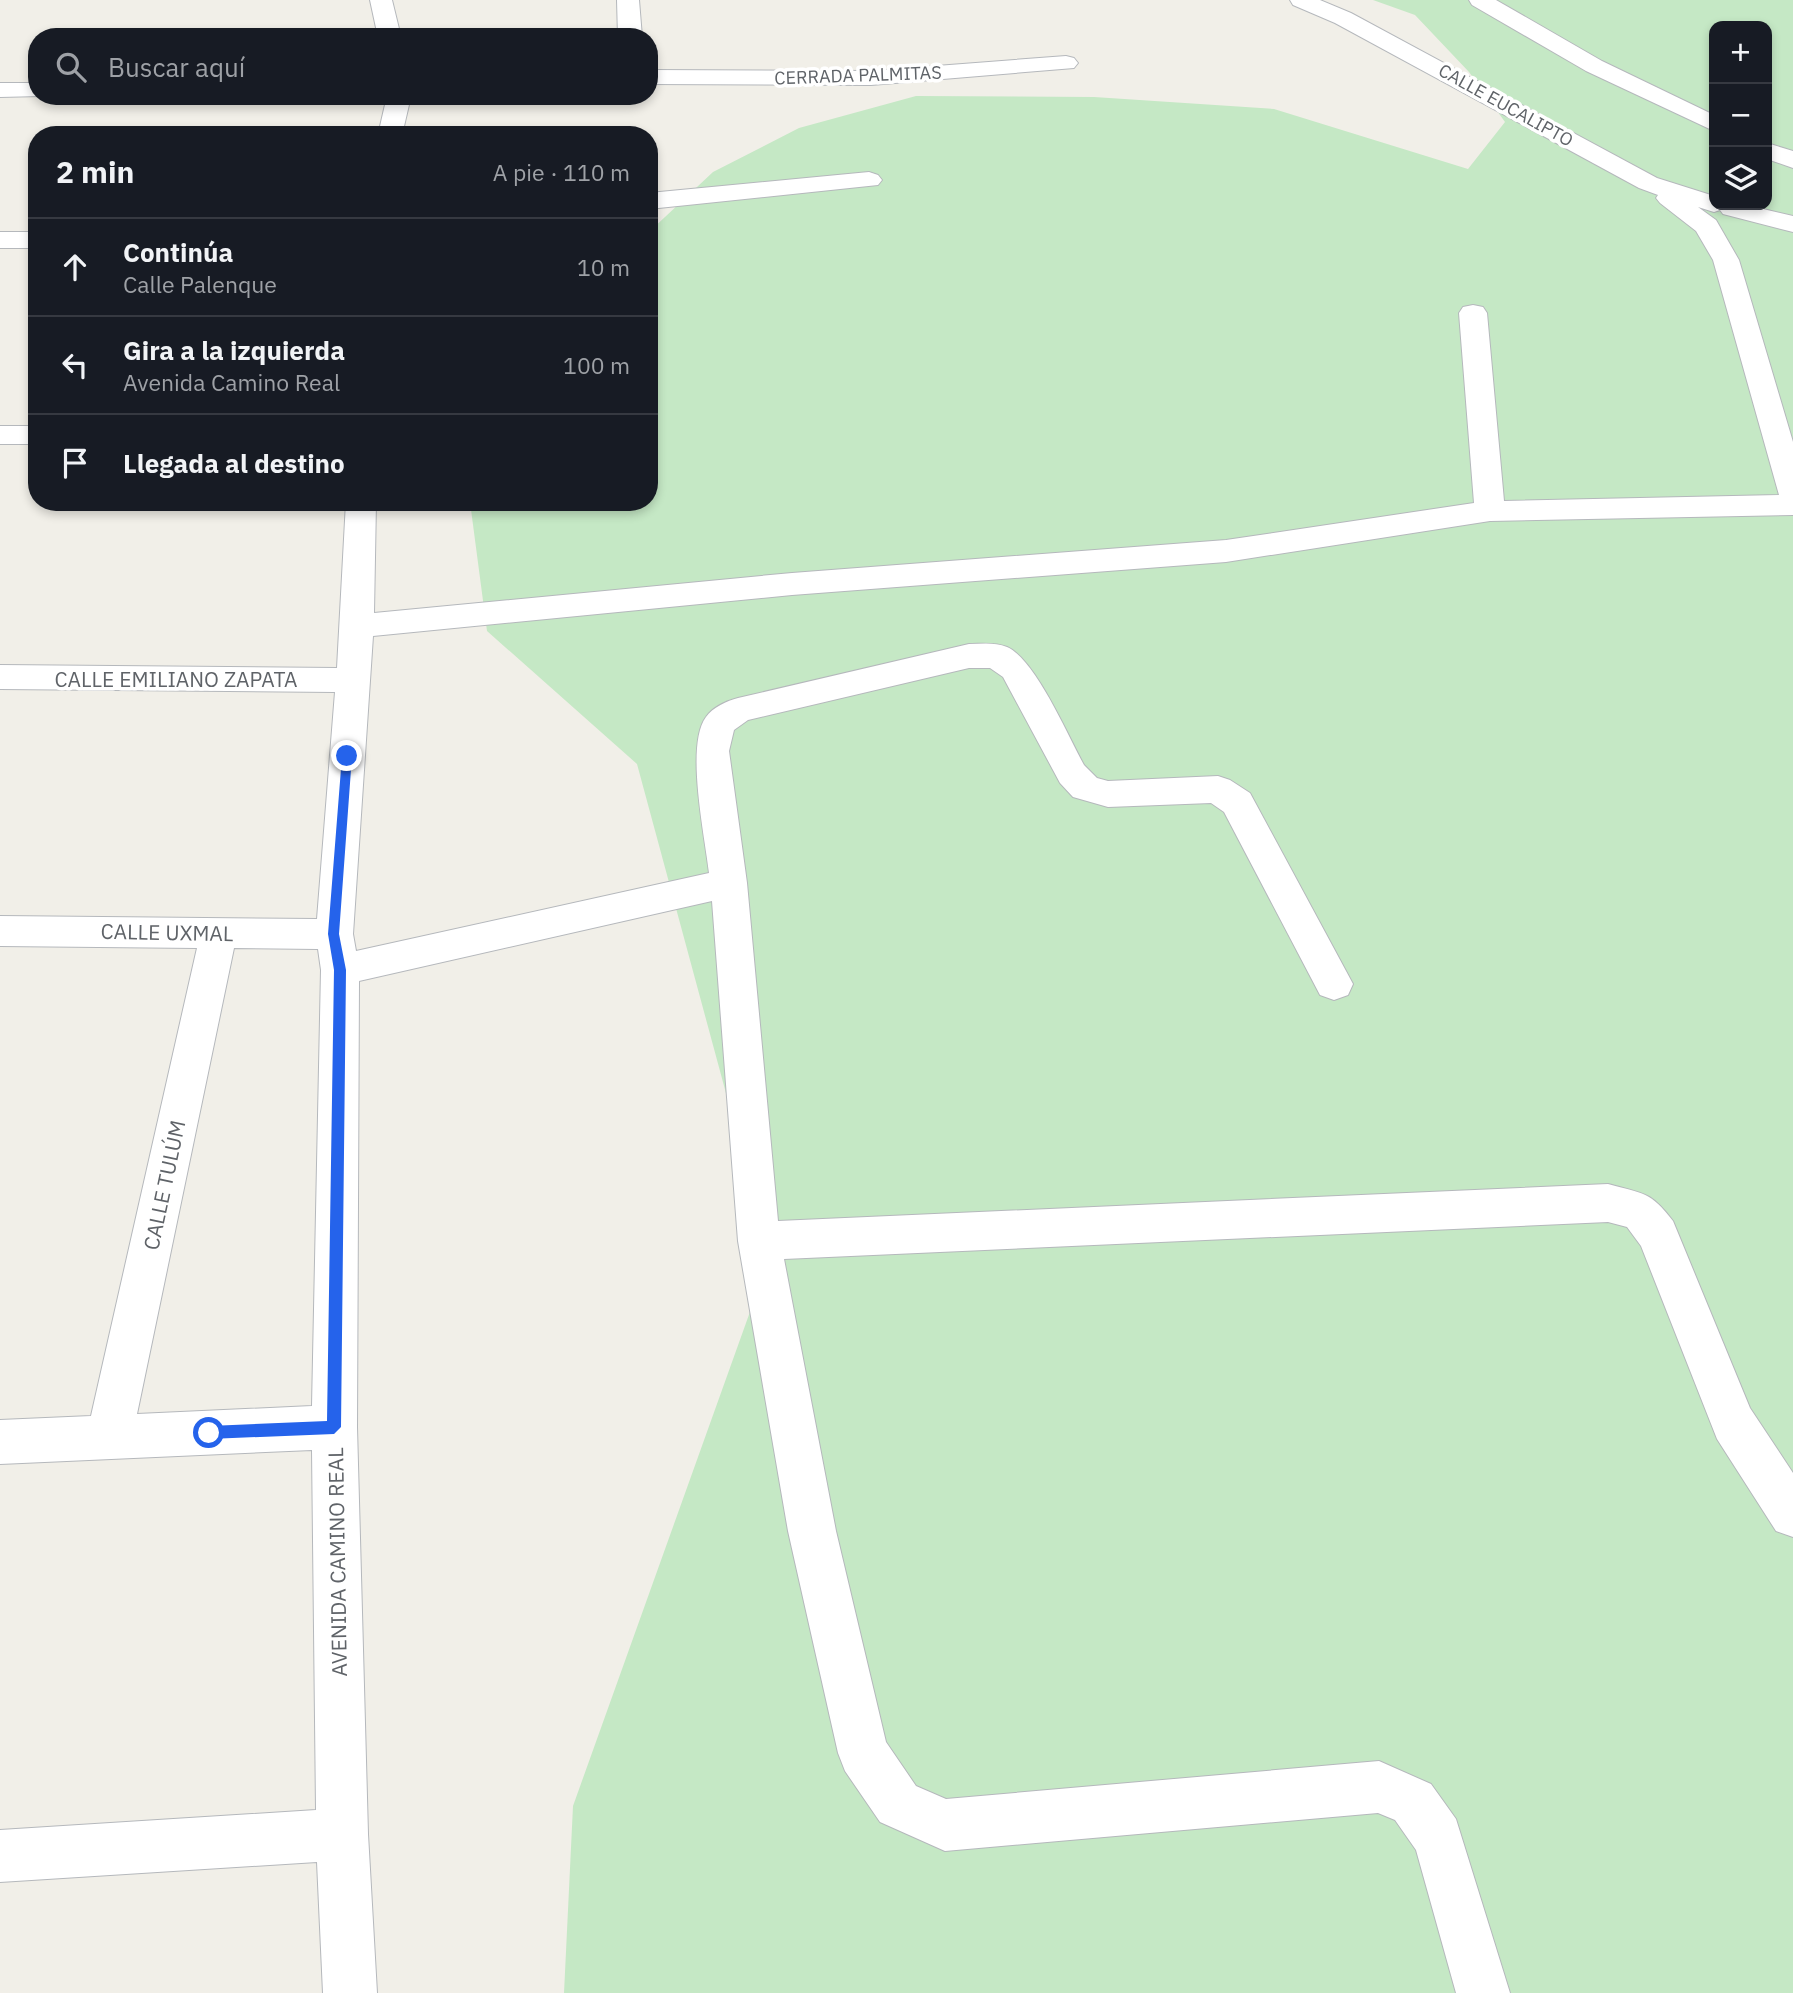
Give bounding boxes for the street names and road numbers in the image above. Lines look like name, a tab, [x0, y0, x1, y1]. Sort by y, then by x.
street label: CALLE EUCALIPTO	[1435, 58, 1577, 152]
street label: CERRADA PALMITAS	[774, 61, 942, 89]
street label: CALLE EMILIANO ZAPATA	[54, 665, 298, 693]
street label: CALLE UXMAL	[100, 917, 234, 947]
street label: CALLE TULÚM	[137, 1117, 191, 1253]
street label: AVENIDA CAMINO REAL	[321, 1447, 353, 1677]

